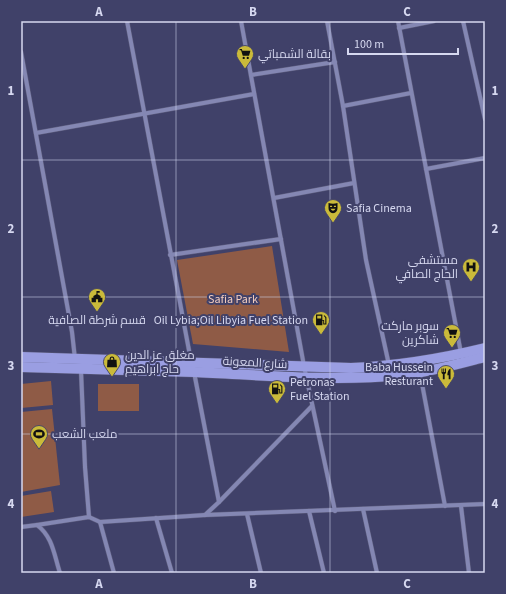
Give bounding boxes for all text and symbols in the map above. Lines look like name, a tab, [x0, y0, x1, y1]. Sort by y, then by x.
text: A	[94, 3, 103, 21]
text: B	[249, 3, 257, 21]
text: C	[403, 3, 411, 21]
scale bar	[348, 30, 458, 56]
text: 100 m	[354, 36, 384, 53]
supermarket icon: بقالة الشمباتي	[235, 44, 255, 69]
place label: بقالة الشمباتي	[258, 46, 331, 64]
text: 1	[8, 82, 15, 100]
text: 1	[492, 82, 499, 100]
theatre icon: Safia Cinema	[323, 198, 343, 223]
place label: Safia Cinema	[346, 200, 412, 217]
text: 2	[8, 220, 15, 238]
text: 2	[492, 220, 499, 238]
place label: مستشفى الحاج الصافي	[396, 252, 458, 284]
hospital icon: مستشفى الحاج الصافي	[461, 257, 481, 282]
public building icon: قسم شرطة الصافية	[87, 287, 107, 312]
park label: Safia Park	[208, 291, 258, 308]
fuel station icon: Oil Lybia;Oil Libyia Fuel Station	[311, 310, 331, 335]
place label: قسم شرطة الصافية	[48, 312, 146, 329]
place label: Oil Lybia;Oil Libyia Fuel Station	[154, 312, 308, 329]
place label: سوبر ماركت شاكرين	[381, 318, 439, 349]
supermarket icon: سوبر ماركت شاكرين	[442, 323, 462, 348]
place label: مغلق عز الدين حاج ابراهيم	[125, 347, 195, 378]
shop icon: مغلق عز الدين حاج ابراهيم	[102, 352, 122, 377]
street label: شارع المعونة	[222, 353, 288, 373]
text: 3	[8, 357, 15, 375]
text: 3	[492, 357, 499, 375]
place label: Baba Hussein Resturant	[365, 359, 433, 390]
restaurant icon: Baba Hussein Resturant	[436, 364, 456, 389]
place label: Petronas Fuel Station	[290, 374, 350, 405]
fuel station icon: Petronas Fuel Station	[267, 379, 287, 404]
sports icon: ملعب الشعب	[29, 424, 49, 449]
place label: ملعب الشعب	[52, 426, 118, 443]
text: 4	[8, 495, 15, 513]
text: 4	[492, 495, 499, 513]
text: A	[94, 575, 103, 593]
text: B	[249, 575, 257, 593]
text: C	[403, 575, 411, 593]

